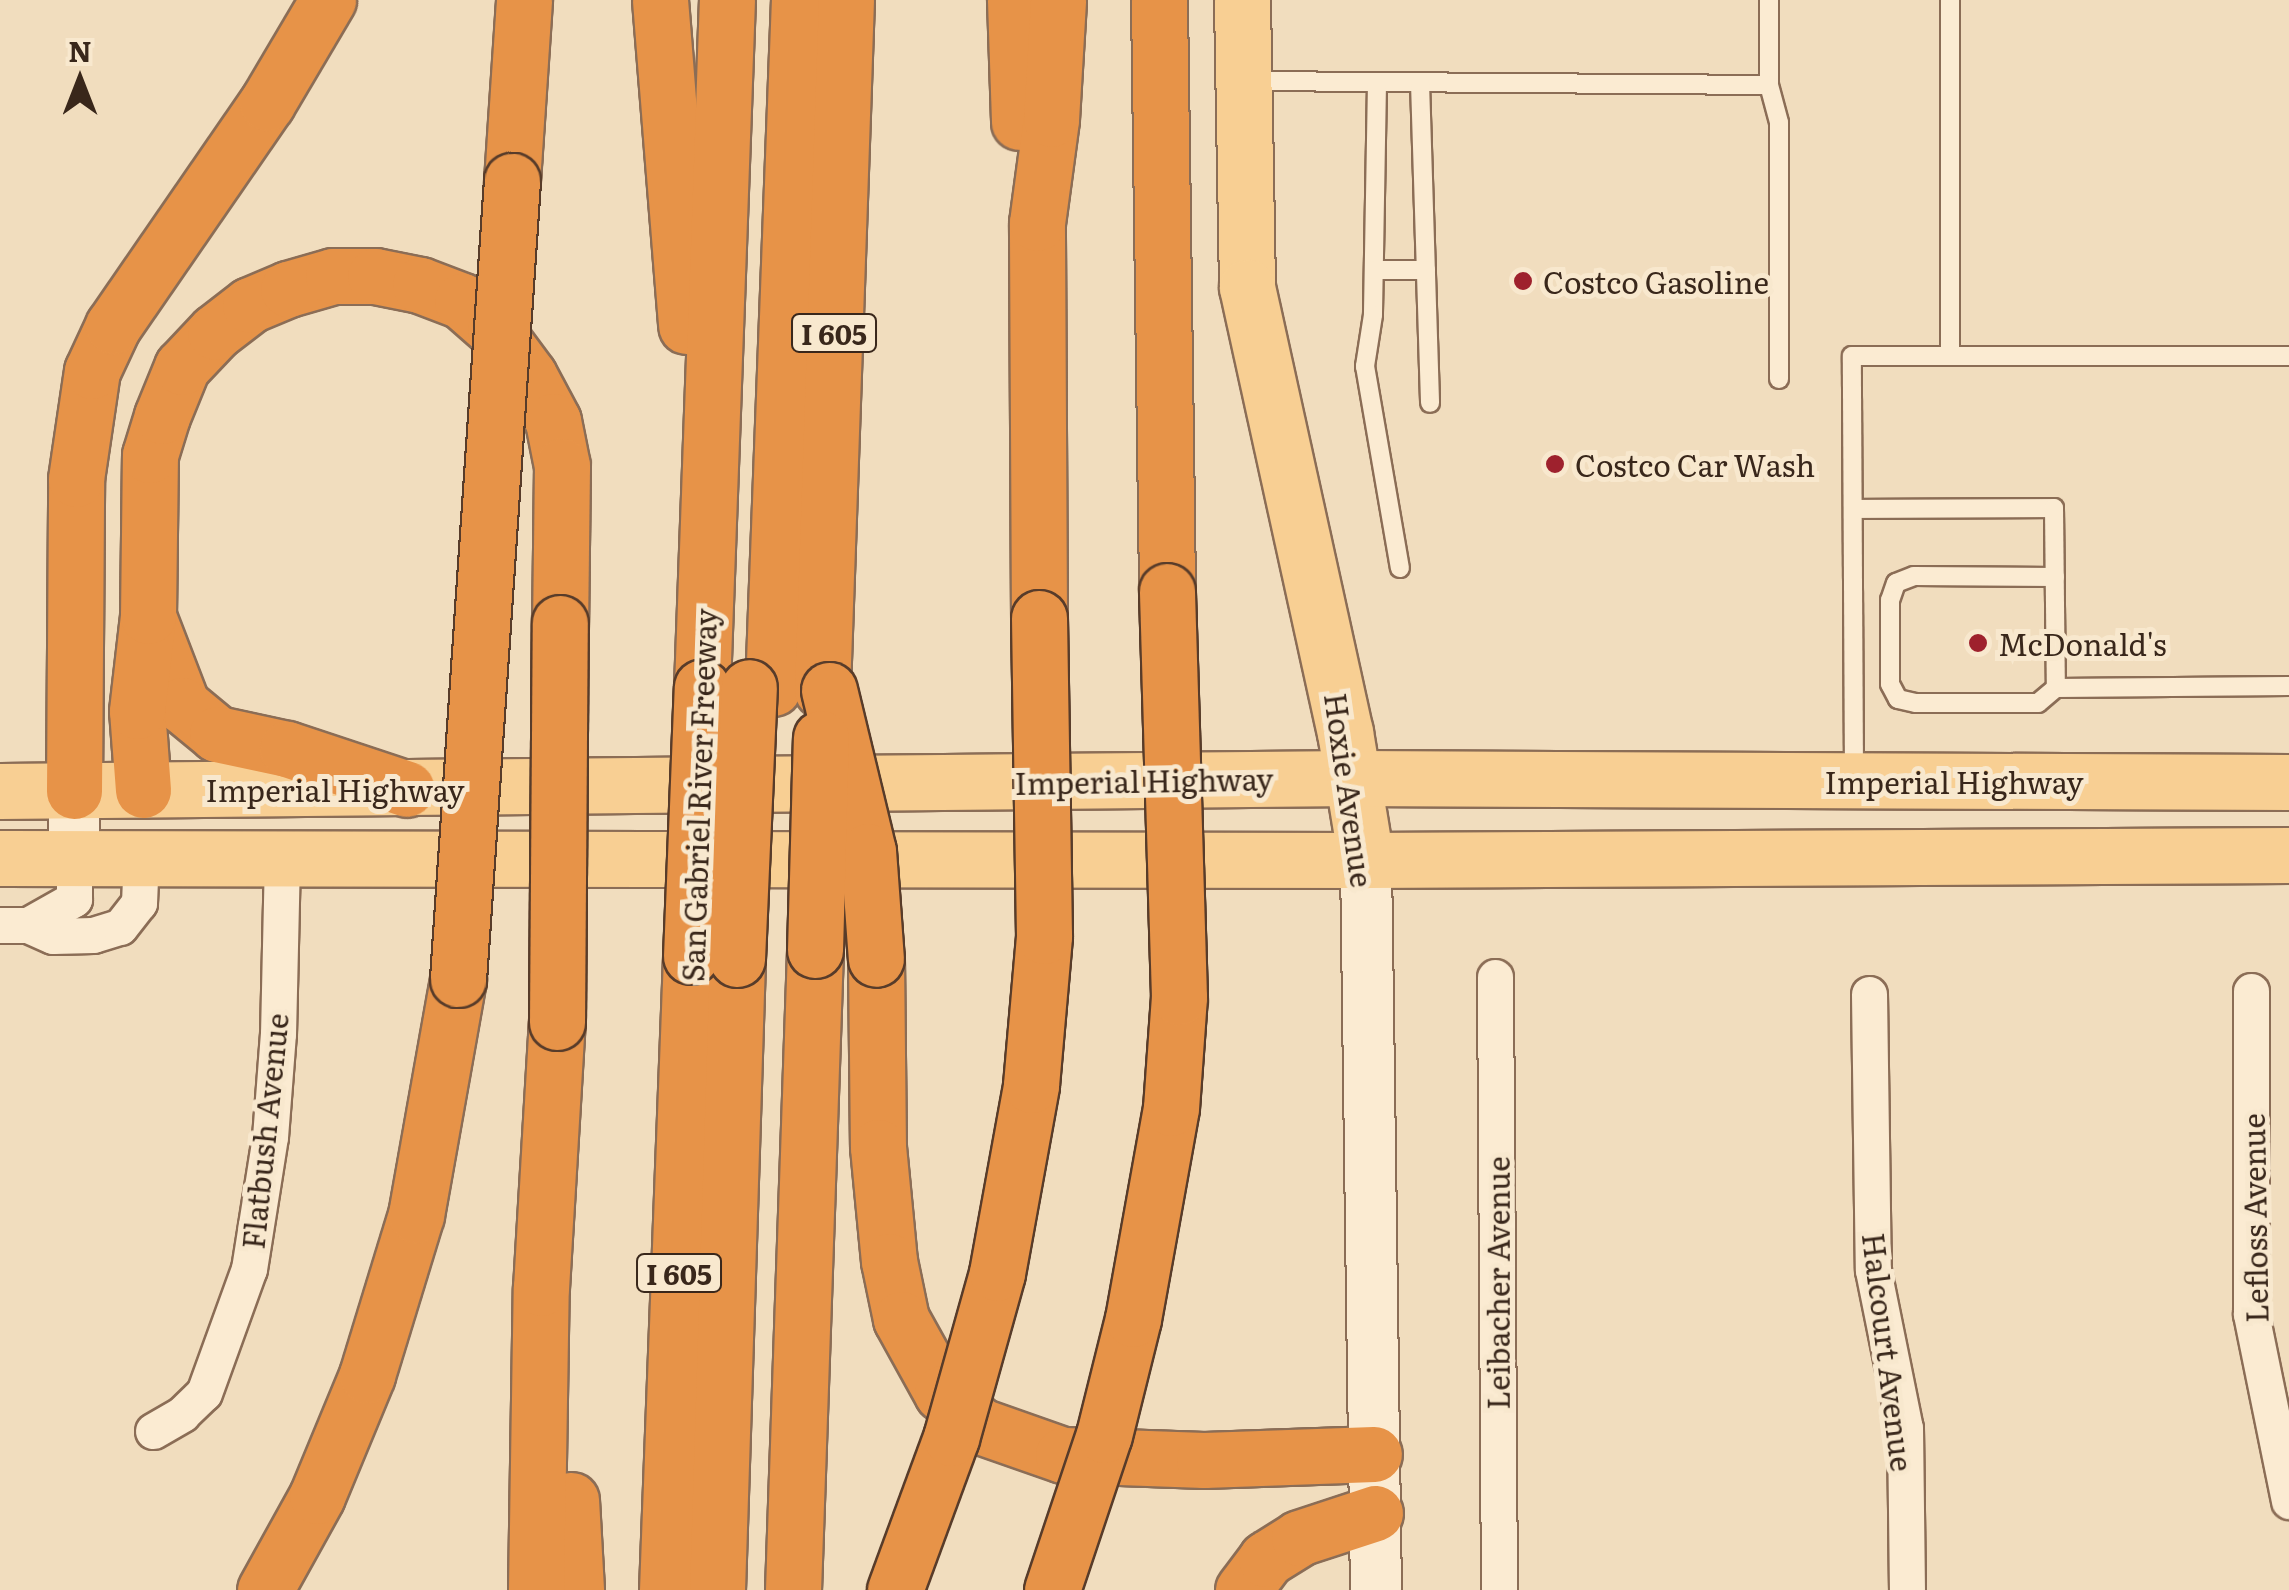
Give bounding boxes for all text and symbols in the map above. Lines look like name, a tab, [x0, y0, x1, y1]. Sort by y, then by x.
text: N	[68, 29, 92, 71]
north arrow	[30, 30, 130, 130]
place label: Costco Gasoline	[1543, 263, 1769, 299]
marker: Costco Gasoline	[1512, 270, 1534, 292]
road number: I 605	[789, 310, 879, 356]
place label: Costco Car Wash	[1575, 446, 1815, 482]
marker: Costco Car Wash	[1544, 453, 1566, 475]
street label: San Gabriel River Freeway	[673, 608, 723, 982]
place label: McDonald's	[1998, 625, 2167, 661]
marker: McDonald's	[1967, 632, 1989, 654]
street label: Hoxie Avenue	[1319, 691, 1381, 889]
street label: Imperial Highway	[1014, 760, 1274, 800]
street label: Imperial Highway	[1825, 763, 2083, 799]
street label: Imperial Highway	[206, 771, 464, 807]
street label: Flatbush Avenue	[234, 1011, 294, 1251]
street label: Lefloss Avenue	[2234, 1113, 2274, 1323]
street label: Leibacher Avenue	[1479, 1156, 1515, 1410]
street label: Halcourt Avenue	[1857, 1231, 1921, 1473]
road number: I 605	[634, 1250, 724, 1296]

